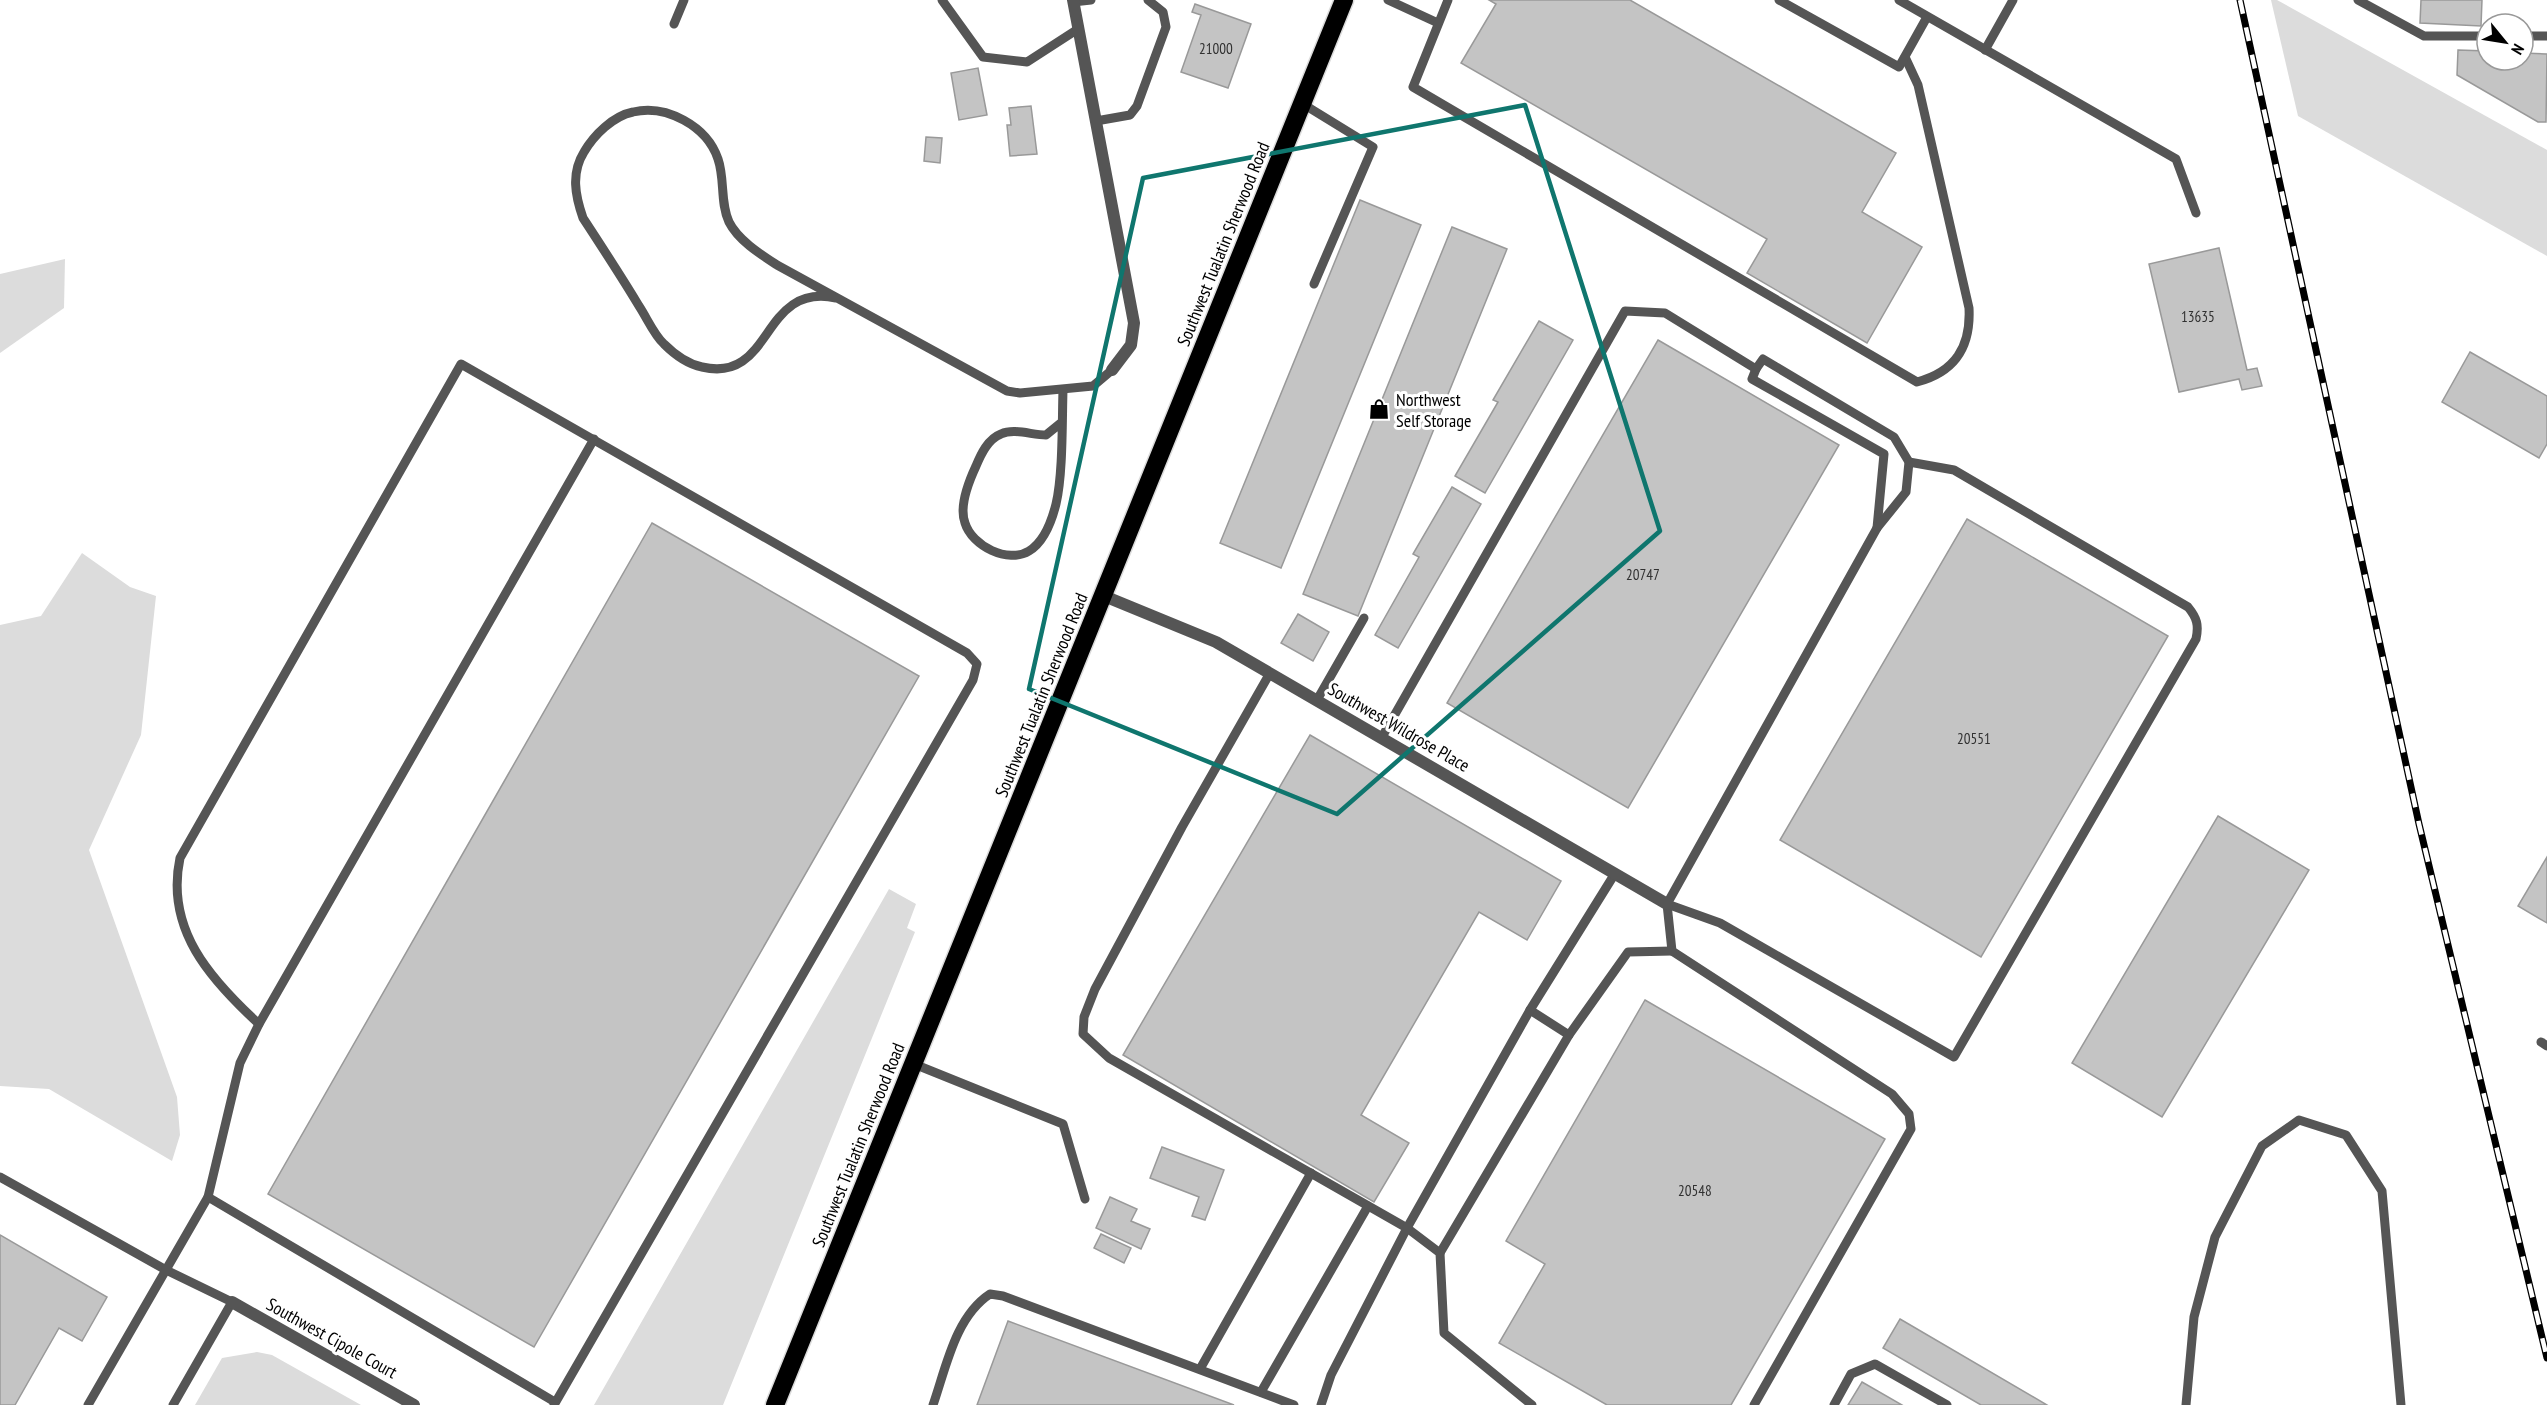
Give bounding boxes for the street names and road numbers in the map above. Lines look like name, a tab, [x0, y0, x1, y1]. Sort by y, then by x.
street label: Southwest Tualatin Sherwood Road	[1171, 139, 1275, 349]
street label: Southwest Tualatin Sherwood Road	[989, 590, 1093, 800]
street label: Southwest Wildrose Place	[1324, 677, 1474, 777]
street label: Southwest Tualatin Sherwood Road	[806, 1040, 910, 1250]
street label: Southwest Cipole Court	[263, 1293, 401, 1383]

